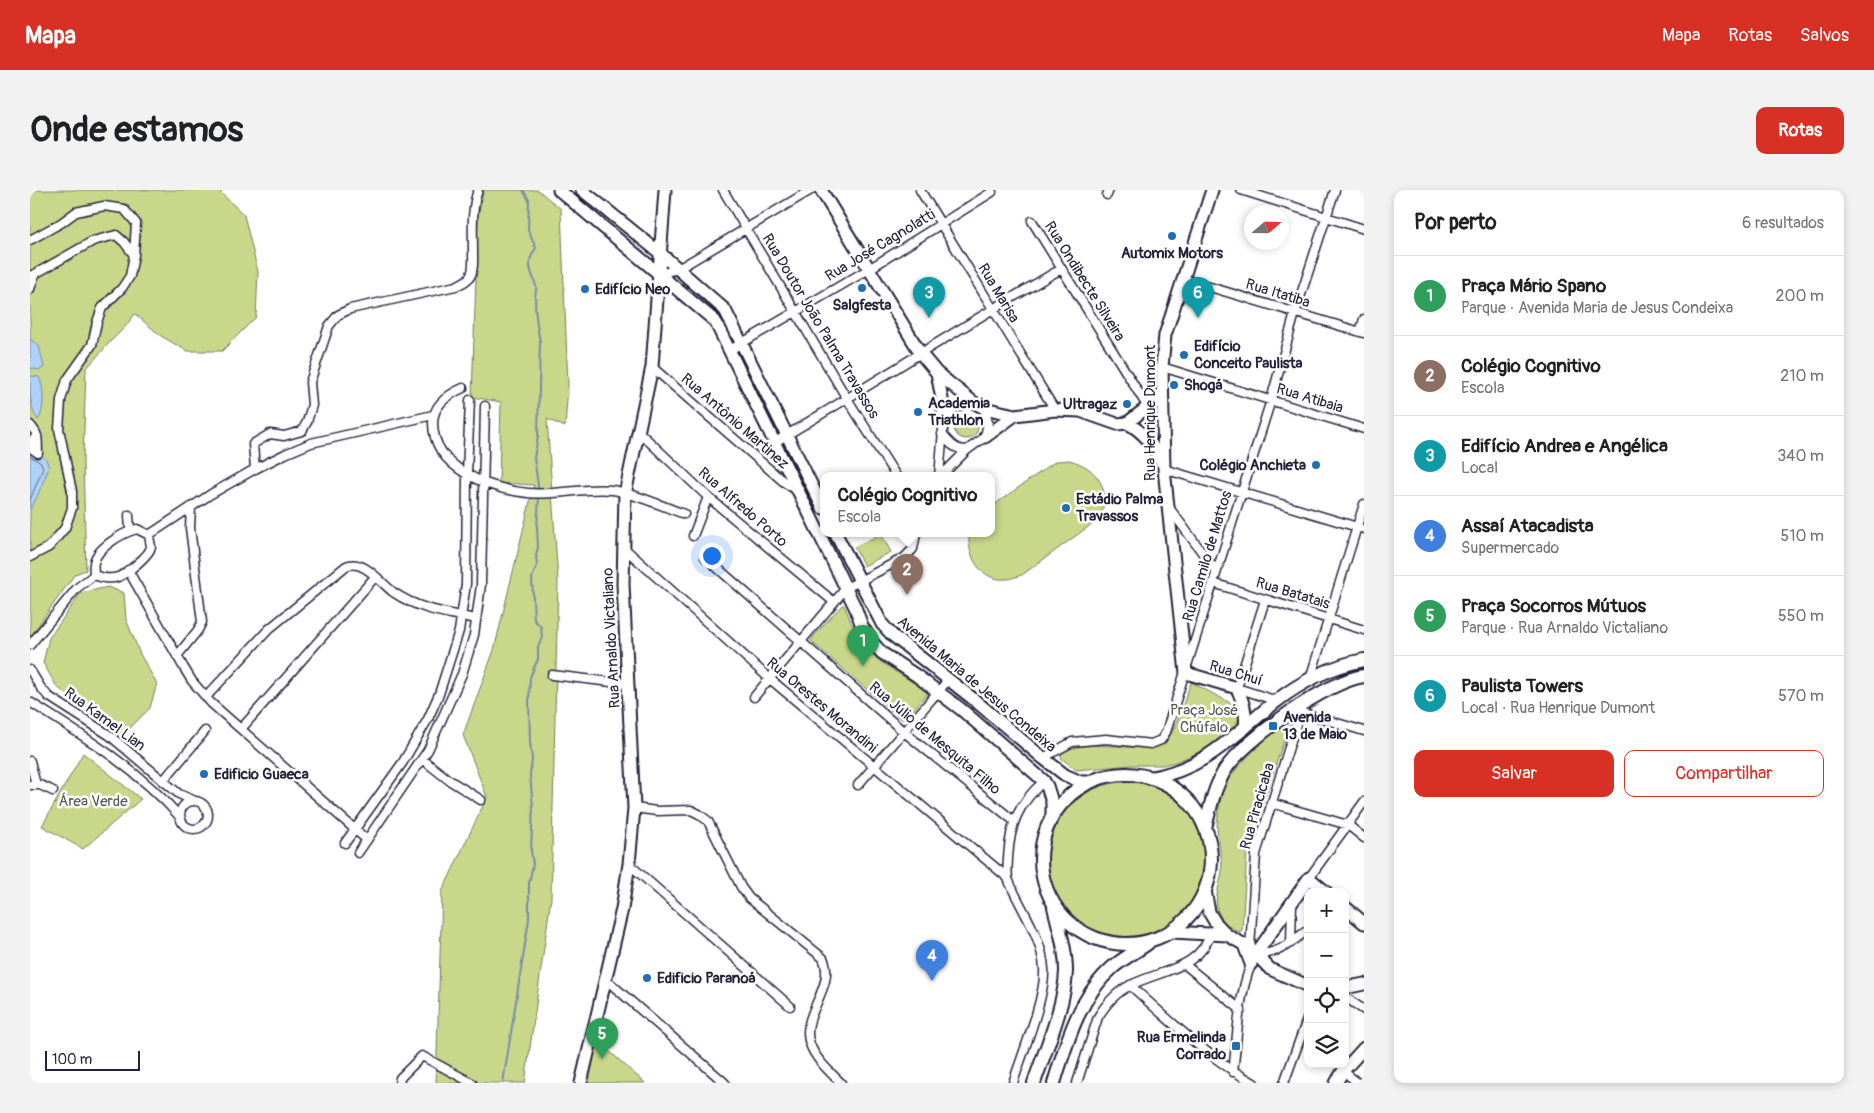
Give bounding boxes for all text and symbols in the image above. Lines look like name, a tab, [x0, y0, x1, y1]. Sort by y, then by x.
text: Mapa	[25, 21, 76, 50]
text: Mapa	[1662, 24, 1700, 47]
text: Rotas	[1728, 24, 1772, 47]
text: Salvos	[1800, 24, 1849, 47]
button: Rotas	[1756, 107, 1844, 154]
text: Onde estamos	[30, 108, 243, 152]
street label: Rua José Cagnolatti	[822, 205, 939, 286]
north arrow	[1244, 205, 1289, 250]
text: Por perto	[1414, 209, 1496, 236]
text: 6 resultados	[1742, 213, 1824, 233]
street label: Rua Ondibecte Silveira	[1040, 218, 1129, 345]
street label: Rua Doutor João Palma Travassos	[758, 230, 884, 422]
marker: Automix Motors	[1166, 230, 1178, 242]
place label: Automix Motors	[1121, 244, 1223, 263]
street label: Rua Marisa	[973, 260, 1024, 326]
text: Praça Mário Spano	[1461, 274, 1606, 298]
street label: Rua Itatiba	[1243, 275, 1312, 312]
pin: 3	[913, 277, 945, 318]
pin: 6	[1182, 277, 1214, 318]
place label: Edifício Neo	[595, 280, 670, 299]
marker: Salgfesta	[856, 282, 868, 294]
marker: Edifício Neo	[579, 283, 591, 295]
text: 1	[1427, 286, 1433, 306]
text: 200 m	[1776, 286, 1824, 306]
place label: Salgfesta	[832, 296, 892, 315]
text: Parque · Avenida Maria de Jesus Condeixa	[1461, 298, 1733, 318]
place label: Edifício Conceito Paulista	[1194, 337, 1303, 373]
street label: Rua Henrique Dumont	[1141, 344, 1160, 481]
marker: Edifício Conceito Paulista	[1178, 349, 1190, 361]
text: Colégio Cognitivo	[1461, 354, 1601, 378]
text: 2	[1426, 366, 1434, 386]
text: 210 m	[1780, 366, 1824, 386]
street label: Rua Antônio Martinez	[677, 369, 793, 473]
place label: Shogá	[1184, 376, 1222, 395]
text: Escola	[1461, 378, 1504, 398]
marker: Shogá	[1168, 379, 1180, 391]
street label: Rua Atibaia	[1274, 379, 1346, 418]
place label: Academia Triathlon	[927, 394, 990, 430]
place label: Ultragaz	[1063, 395, 1117, 414]
marker: Ultragaz	[1121, 398, 1133, 410]
marker: Academia Triathlon	[912, 406, 924, 418]
text: Edifício Andrea e Angélica	[1461, 434, 1668, 458]
text: 3	[1426, 446, 1434, 466]
text: 340 m	[1777, 446, 1824, 466]
place label: Colégio Anchieta	[1199, 456, 1306, 475]
text: Local	[1461, 458, 1498, 478]
marker: Colégio Anchieta	[1310, 459, 1322, 471]
street label: Rua Alfredo Porto	[694, 463, 791, 551]
popup	[820, 472, 995, 537]
text: Colégio Cognitivo	[838, 483, 977, 507]
street label: Rua Camilo de Mattos	[1179, 488, 1237, 624]
place label: Estádio Palma Travassos	[1075, 490, 1163, 526]
marker: Estádio Palma Travassos	[1060, 502, 1072, 514]
text: Escola	[838, 507, 881, 527]
text: Assaí Atacadista	[1461, 514, 1594, 538]
text: 4	[1425, 526, 1435, 546]
text: 510 m	[1780, 526, 1824, 546]
text: Supermercado	[1461, 538, 1559, 558]
your location	[699, 543, 725, 569]
pin: 2	[891, 554, 923, 595]
street label: Rua Arnaldo Victaliano	[598, 567, 625, 709]
street label: Rua Batatais	[1254, 573, 1332, 614]
text: Praça Socorros Mútuos	[1461, 594, 1646, 618]
text: 5	[1426, 606, 1434, 626]
text: 550 m	[1778, 606, 1824, 626]
street label: Avenida Maria de Jesus Condeixa	[893, 612, 1060, 757]
text: Parque · Rua Arnaldo Victaliano	[1461, 618, 1668, 638]
pin: 1	[847, 625, 879, 666]
street label: Rua Orestes Morandini	[762, 653, 881, 757]
street label: Rua Chuí	[1207, 656, 1265, 691]
text: Paulista Towers	[1461, 674, 1583, 698]
street label: Rua Júlio de Mesquita Filho	[865, 678, 1004, 799]
street label: Rua Kamel Lian	[60, 683, 149, 755]
text: 6	[1425, 686, 1435, 706]
text: 570 m	[1778, 686, 1824, 706]
text: Local · Rua Henrique Dumont	[1461, 698, 1655, 718]
park label: Praça José Chúfalo	[1170, 701, 1238, 737]
place label: Avenida 13 de Maio	[1283, 708, 1347, 744]
marker: Avenida 13 de Maio	[1267, 720, 1279, 732]
button: Salvar	[1414, 750, 1614, 797]
button: Compartilhar	[1624, 750, 1824, 797]
street label: Rua Piracicaba	[1236, 761, 1279, 852]
place label: Edificio Guaeca	[214, 765, 309, 784]
marker: Edificio Guaeca	[198, 768, 210, 780]
park label: Área Verde	[58, 792, 128, 811]
map controls	[1304, 888, 1349, 1068]
button: +	[1304, 888, 1349, 933]
button: −	[1304, 933, 1349, 978]
pin: 4	[916, 940, 948, 981]
place label: Edificio Paranoá	[657, 969, 756, 988]
marker: Edificio Paranoá	[641, 972, 653, 984]
button: locate	[1304, 978, 1349, 1023]
pin: 5	[586, 1018, 618, 1059]
button: layers	[1304, 1023, 1349, 1068]
place label: Rua Ermelinda Corrado	[1137, 1028, 1226, 1064]
marker: Rua Ermelinda Corrado	[1230, 1040, 1242, 1052]
scale bar	[45, 1048, 140, 1071]
text: 100 m	[52, 1051, 92, 1068]

